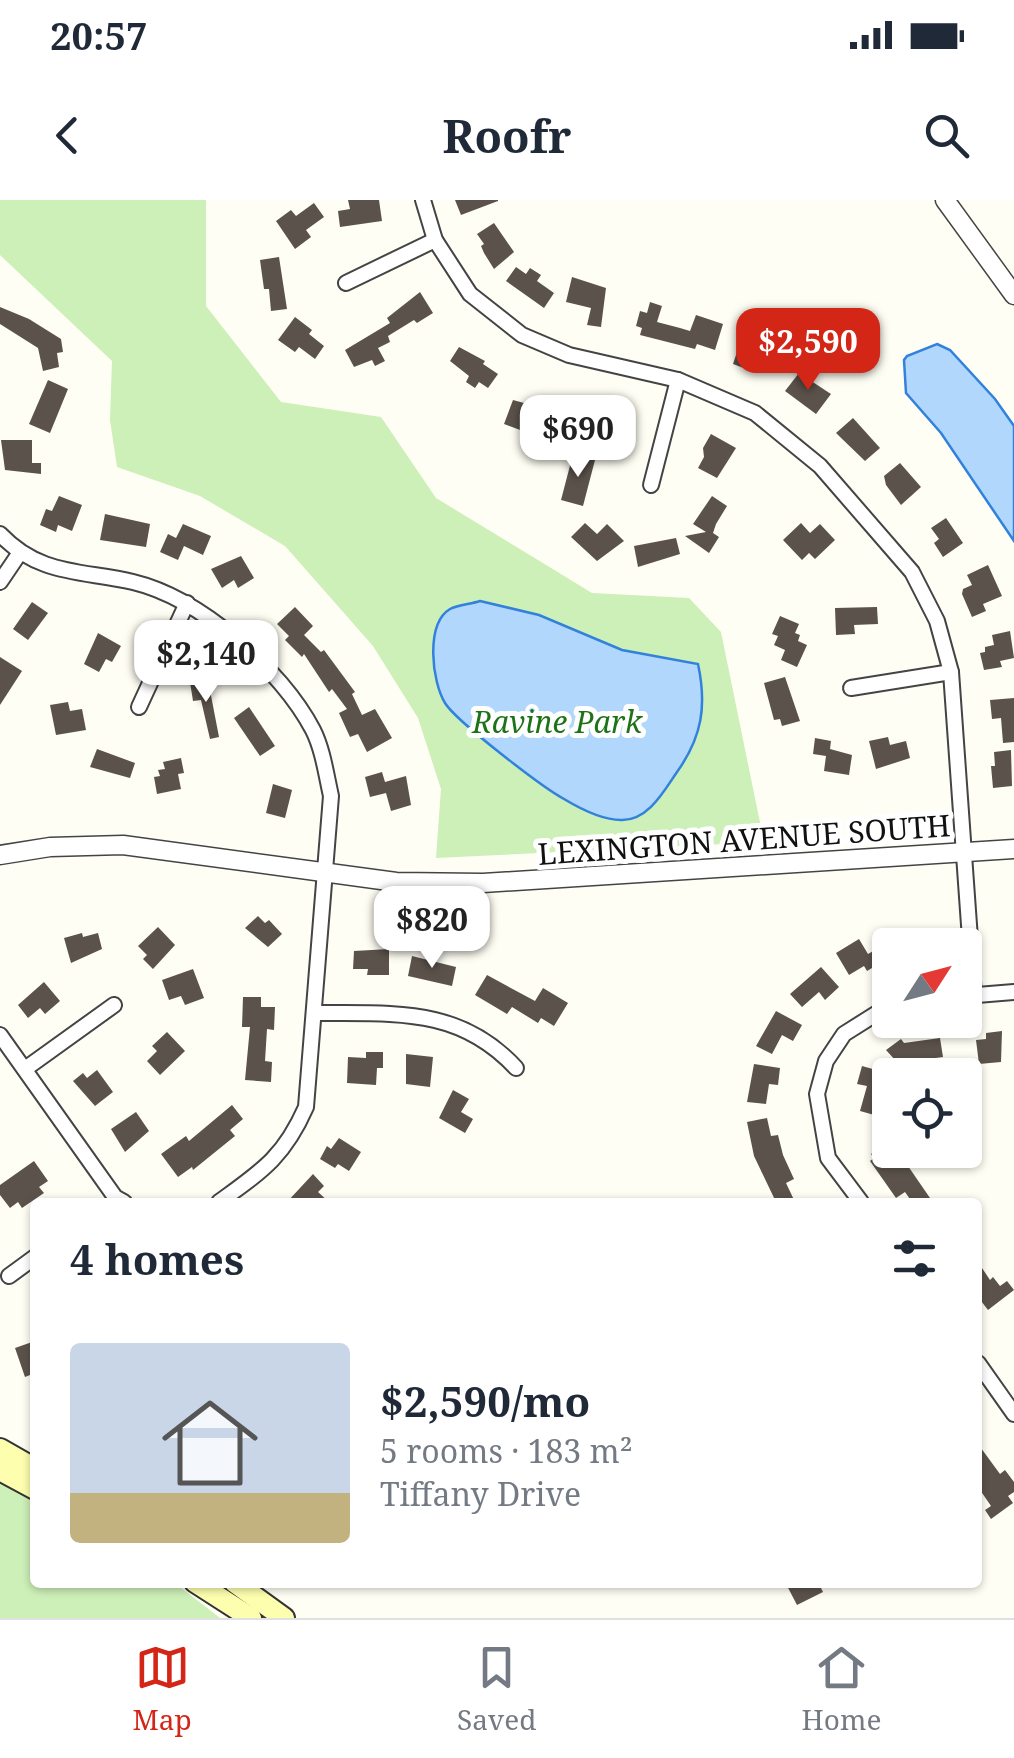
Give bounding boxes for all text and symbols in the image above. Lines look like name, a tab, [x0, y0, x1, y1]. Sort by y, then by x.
text: 20:57	[50, 9, 147, 61]
text: Roofr	[442, 105, 572, 166]
icon: back	[40, 108, 95, 163]
icon: search	[919, 108, 974, 163]
pin: $2,590	[727, 308, 889, 393]
text: $2,590	[758, 319, 858, 362]
pin: $690	[519, 395, 637, 480]
text: $690	[542, 406, 614, 449]
pin: $2,140	[125, 620, 287, 705]
text: $2,140	[156, 631, 256, 674]
park label: Ravine Park	[471, 701, 643, 742]
street label: LEXINGTON AVENUE SOUTH	[536, 804, 952, 874]
pin: $820	[373, 886, 491, 971]
text: $820	[396, 897, 468, 940]
north arrow	[872, 928, 982, 1038]
map controls	[872, 928, 982, 1168]
button: locate	[872, 1058, 982, 1168]
text: 4 homes	[70, 1230, 244, 1287]
icon: filters	[887, 1231, 942, 1286]
text: $2,590/mo	[380, 1372, 590, 1429]
icon: home	[150, 1383, 270, 1503]
text: 5 rooms · 183 m²	[380, 1429, 633, 1472]
text: Tiffany Drive	[380, 1472, 581, 1515]
tab: Map	[133, 1640, 192, 1738]
tab: Saved	[457, 1640, 536, 1738]
tab: Home	[802, 1640, 881, 1738]

